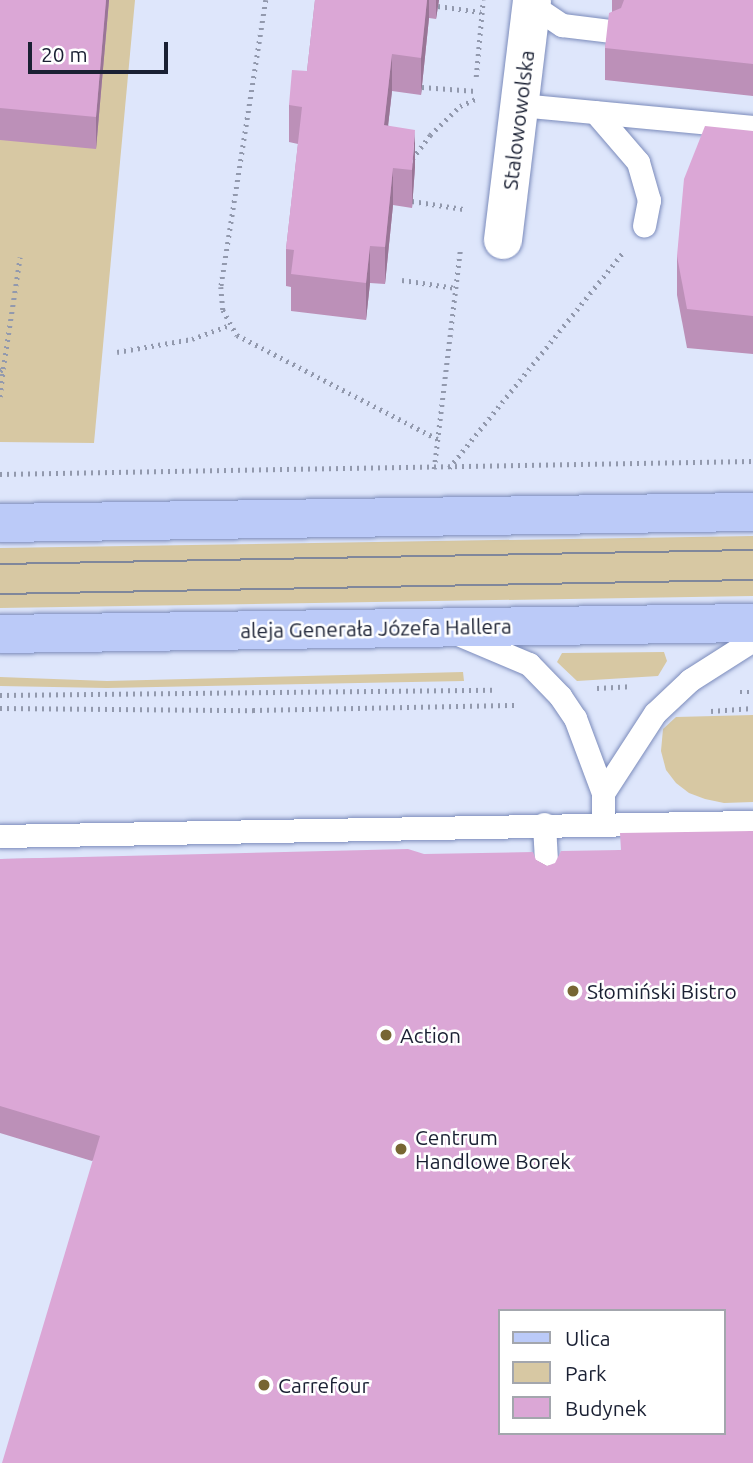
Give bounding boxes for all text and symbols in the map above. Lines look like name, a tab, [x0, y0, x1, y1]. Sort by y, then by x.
scale bar	[32, 28, 172, 72]
text: 20 m	[41, 42, 88, 66]
street label: Stalowowolska	[497, 49, 539, 191]
street label: aleja Generała Józefa Hallera	[240, 613, 512, 643]
place label: Słomiński Bistro	[587, 978, 737, 1004]
marker: Słomiński Bistro	[565, 983, 581, 999]
place label: Action	[400, 1022, 461, 1048]
marker: Action	[378, 1027, 394, 1043]
place label: Centrum Handlowe Borek	[415, 1124, 571, 1174]
marker: Centrum Handlowe Borek	[393, 1141, 409, 1157]
legend	[498, 1309, 725, 1435]
text: Ulica	[565, 1326, 610, 1350]
text: Park	[565, 1361, 607, 1385]
place label: Carrefour	[278, 1372, 369, 1398]
marker: Carrefour	[256, 1377, 272, 1393]
text: Budynek	[565, 1396, 647, 1420]

